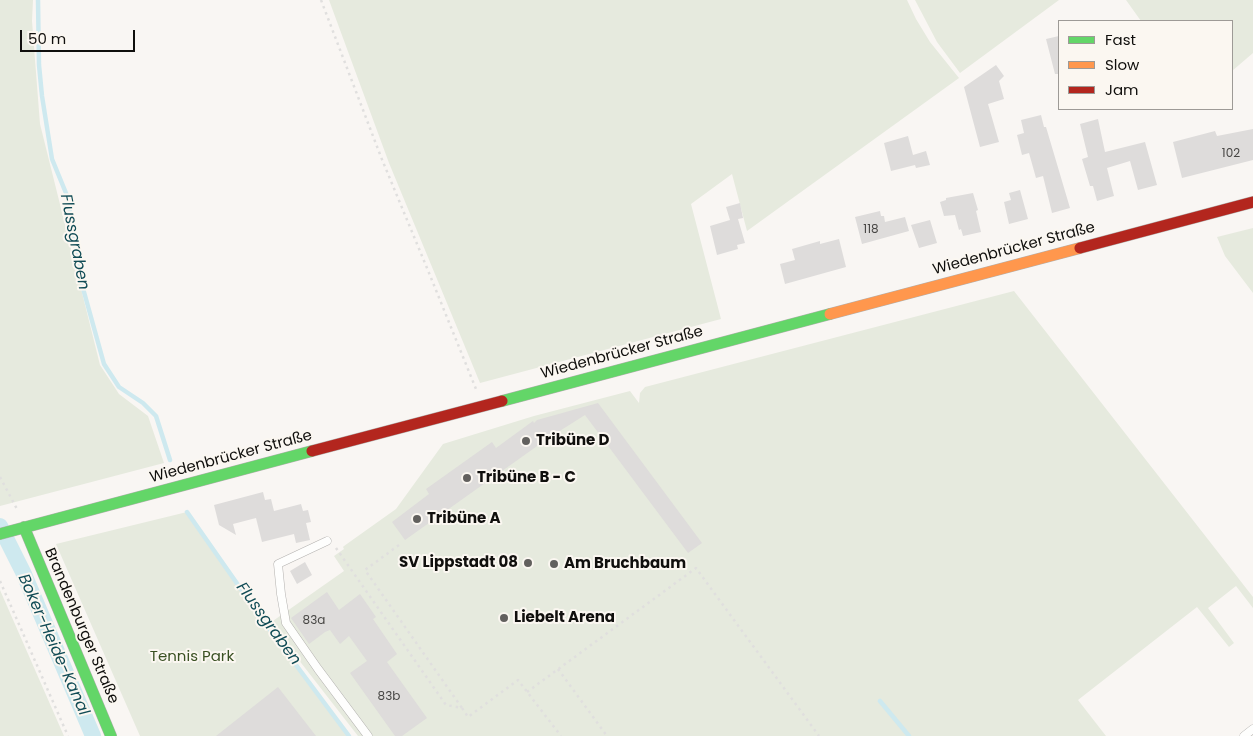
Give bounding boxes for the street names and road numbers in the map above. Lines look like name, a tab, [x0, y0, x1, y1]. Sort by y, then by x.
street label: Wiedenbrücker Straße	[931, 219, 1097, 279]
street label: Wiedenbrücker Straße	[539, 323, 705, 383]
street label: Wiedenbrücker Straße	[148, 427, 314, 487]
street label: Brandenburger Straße	[40, 545, 122, 707]

